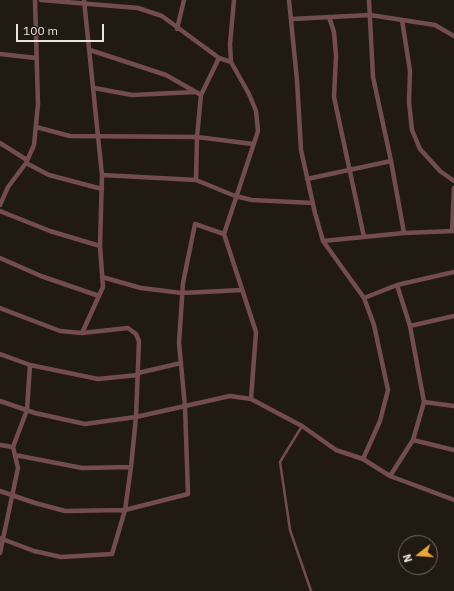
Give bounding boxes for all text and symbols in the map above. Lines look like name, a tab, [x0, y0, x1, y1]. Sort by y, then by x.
scale bar	[18, 16, 106, 42]
text: 100 m	[23, 23, 58, 38]
north arrow	[398, 535, 438, 575]
text: N	[400, 552, 415, 564]

